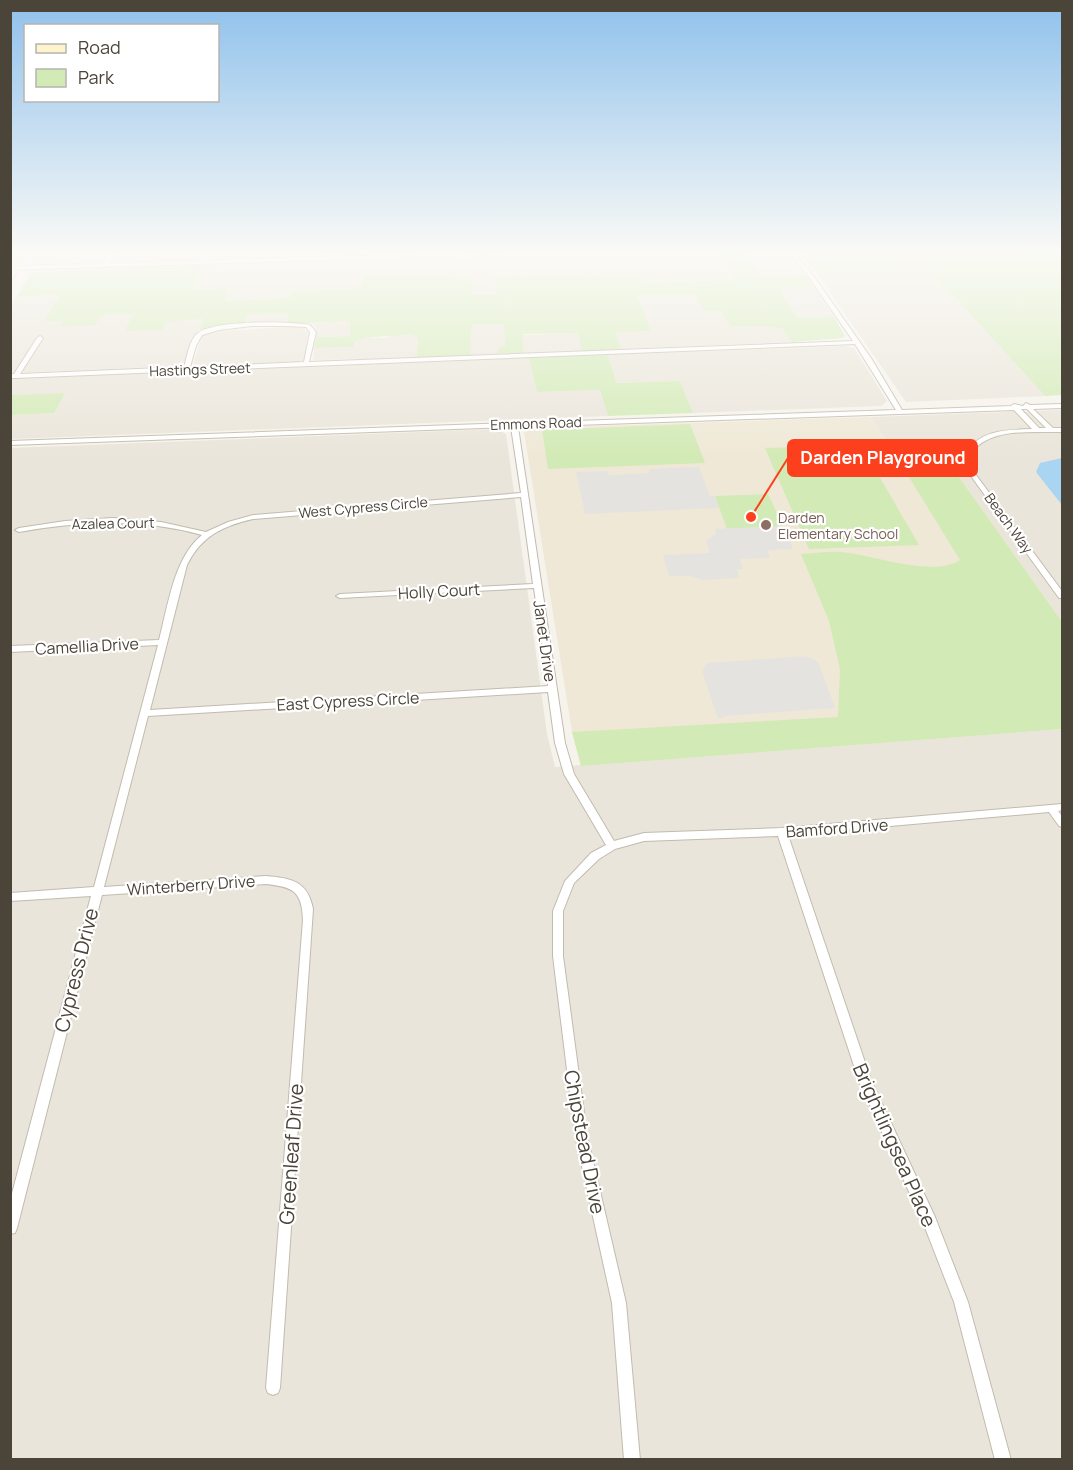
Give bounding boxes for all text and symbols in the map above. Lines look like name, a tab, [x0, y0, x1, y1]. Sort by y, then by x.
legend	[24, 24, 219, 102]
text: Road	[78, 35, 121, 59]
text: Park	[78, 65, 115, 89]
street label: Hastings Street	[149, 358, 251, 380]
street label: Emmons Road	[490, 412, 582, 434]
callout: Darden Playground	[788, 440, 977, 476]
text: Darden Playground	[800, 445, 966, 469]
street label: Beach Way	[981, 489, 1038, 558]
street label: West Cypress Circle	[298, 492, 428, 522]
place label: Darden Elementary School	[778, 508, 898, 543]
street label: Azalea Court	[71, 513, 155, 533]
marker: Darden Elementary School	[759, 518, 773, 532]
street label: Holly Court	[397, 578, 481, 604]
street label: Janet Drive	[528, 599, 562, 683]
street label: Camellia Drive	[35, 632, 139, 660]
street label: East Cypress Circle	[276, 686, 420, 716]
street label: Bamford Drive	[785, 813, 889, 843]
street label: Winterberry Drive	[126, 870, 256, 900]
street label: Cypress Drive	[48, 905, 104, 1035]
street label: Brightlingsea Place	[847, 1059, 943, 1231]
street label: Chipstead Drive	[558, 1068, 612, 1216]
street label: Greenleaf Drive	[273, 1083, 309, 1225]

